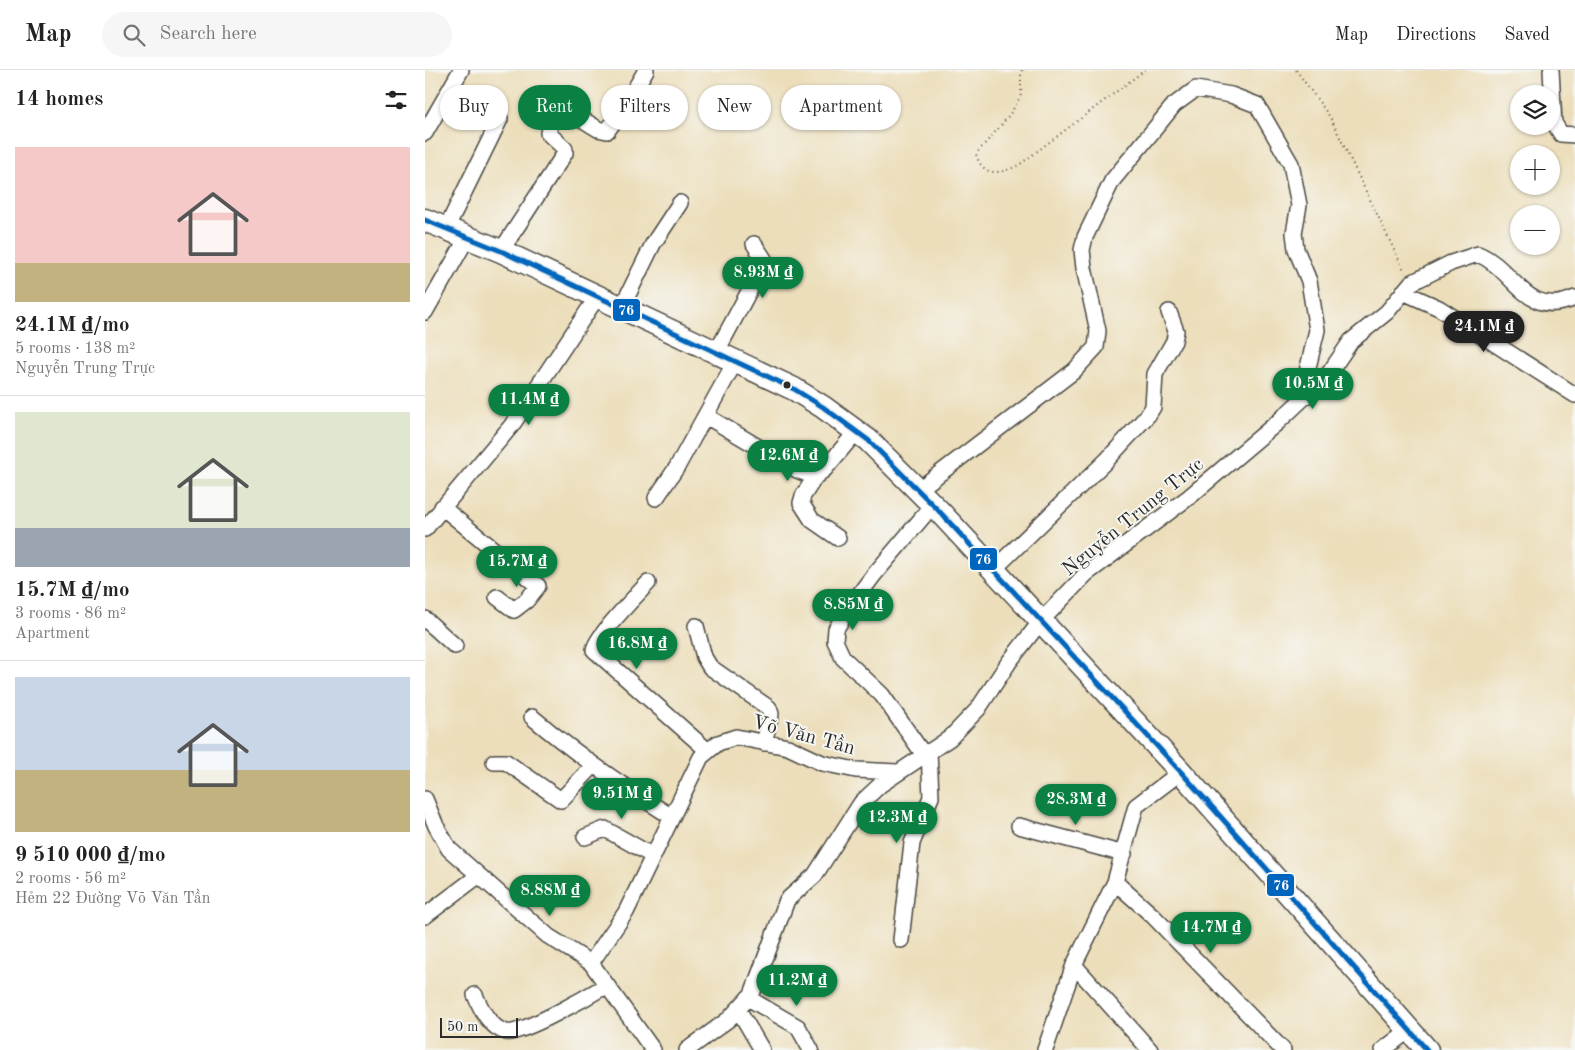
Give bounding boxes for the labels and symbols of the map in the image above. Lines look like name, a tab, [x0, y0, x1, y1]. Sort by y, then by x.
pin: 8.93M ₫	[717, 256, 809, 299]
line badge: 76	[612, 298, 641, 322]
text: 76	[618, 304, 634, 318]
pin: 24.1M ₫	[1438, 310, 1530, 353]
pin: 10.5M ₫	[1267, 368, 1359, 410]
unlabelled marker	[782, 380, 792, 390]
pin: 11.4M ₫	[483, 384, 575, 426]
pin: 12.6M ₫	[742, 440, 834, 482]
street label: Nguyễn Trung Trực	[1058, 454, 1208, 580]
pin: 15.7M ₫	[471, 546, 563, 588]
line badge: 76	[969, 547, 998, 571]
text: 76	[975, 553, 991, 567]
pin: 8.85M ₫	[807, 588, 899, 631]
pin: 16.8M ₫	[591, 628, 683, 670]
street label: Võ Văn Tần	[750, 711, 858, 759]
pin: 9.51M ₫	[576, 778, 668, 820]
pin: 28.3M ₫	[1030, 784, 1122, 826]
pin: 12.3M ₫	[851, 802, 943, 844]
line badge: 76	[1266, 873, 1295, 897]
pin: 8.88M ₫	[504, 874, 596, 917]
text: 76	[1273, 879, 1289, 893]
pin: 14.7M ₫	[1165, 912, 1257, 954]
pin: 11.2M ₫	[751, 964, 843, 1007]
scale bar	[440, 1015, 517, 1038]

